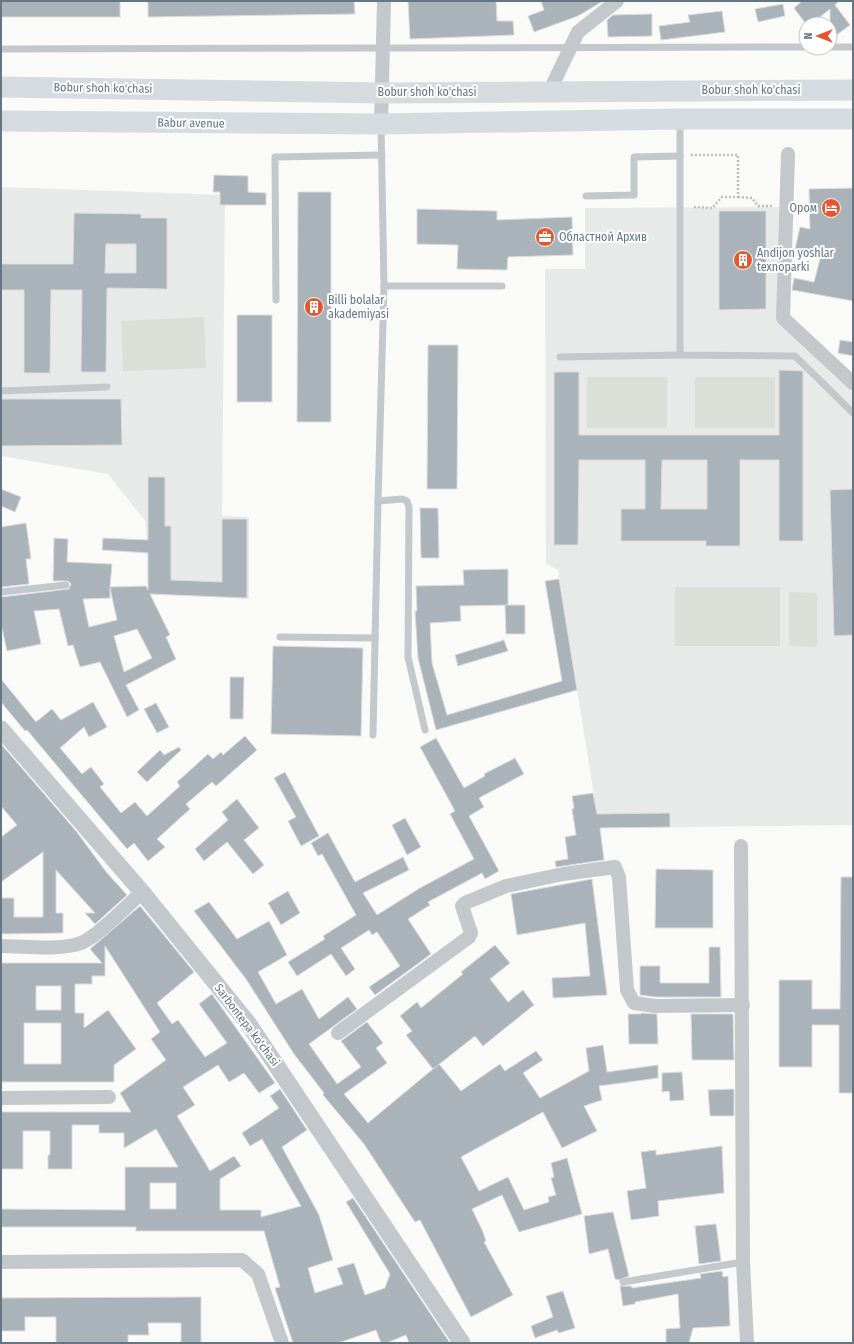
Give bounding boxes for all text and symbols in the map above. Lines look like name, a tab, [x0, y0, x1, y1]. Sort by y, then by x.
north arrow	[798, 16, 838, 56]
text: N	[802, 33, 815, 39]
street label: Bobur shoh ko'chasi	[53, 80, 153, 96]
street label: Bobur shoh ko'chasi	[702, 83, 800, 97]
street label: Bobur shoh ko'chasi	[378, 85, 476, 99]
street label: Babur avenue	[157, 115, 225, 131]
hotel icon: Ором	[820, 197, 842, 219]
place label: Ором	[789, 201, 817, 215]
office icon: Областной Архив	[534, 226, 556, 248]
place label: Областной Архив	[559, 230, 647, 244]
place label: Andijon yoshlar texnoparki	[757, 246, 835, 274]
building icon: Andijon yoshlar texnoparki	[732, 249, 754, 271]
place label: Billi bolalar akademiyasi	[328, 293, 389, 321]
building icon: Billi bolalar akademiyasi	[303, 296, 325, 318]
street label: Sarbontepa ko'chasi	[212, 981, 282, 1069]

